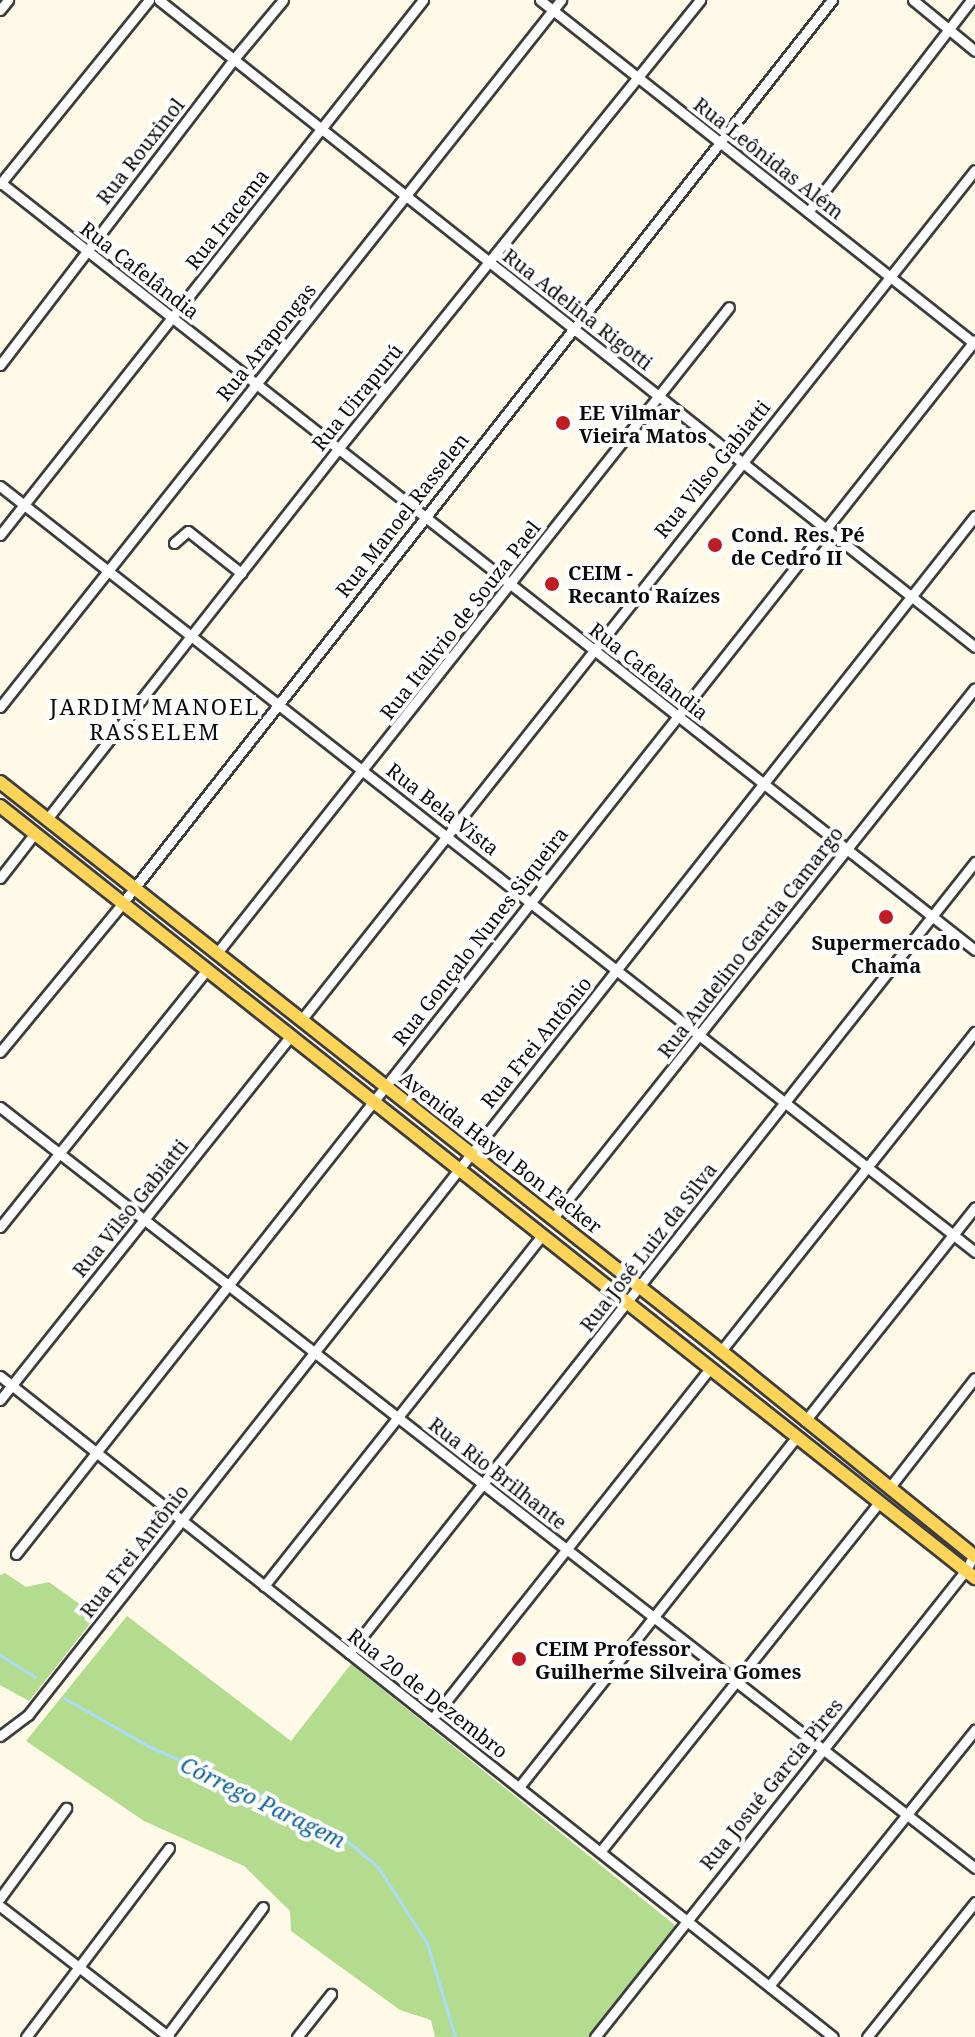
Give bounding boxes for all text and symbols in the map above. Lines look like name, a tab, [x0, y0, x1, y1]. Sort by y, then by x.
street label: Rua Leônidas Além	[689, 92, 849, 224]
street label: Rua Rouxinol	[91, 93, 189, 209]
street label: Rua Iracema	[180, 164, 274, 274]
street label: Rua Cafelândia	[76, 216, 204, 324]
street label: Rua Adelina Rigotti	[498, 243, 658, 375]
street label: Rua Arapongas	[211, 278, 321, 406]
street label: Rua Uirapurú	[307, 339, 407, 455]
street label: Rua Vilso Gabiatti	[649, 395, 775, 543]
place label: EE Vilmar Vieira Matos	[579, 400, 707, 447]
marker: EE Vilmar Vieira Matos	[554, 414, 572, 432]
street label: Rua Manoel Rasselen	[330, 428, 474, 602]
street label: Rua Italivio de Souza Pael	[375, 516, 545, 724]
place label: Cond. Res. Pé de Cedro II	[731, 522, 865, 569]
marker: Cond. Res. Pé de Cedro II	[706, 536, 724, 554]
place label: CEIM - Recanto Raízes	[568, 560, 720, 607]
marker: CEIM - Recanto Raízes	[543, 575, 561, 593]
street label: Rua Cafelândia	[585, 617, 713, 725]
district label: JARDIM MANOEL RASSELEM	[50, 693, 260, 744]
street label: Rua Bela Vista	[382, 758, 504, 860]
street label: Rua Gonçalo Nunes Siqueira	[387, 822, 573, 1050]
street label: Rua Audelino Garcia Camargo	[652, 822, 848, 1062]
marker: Supermercado Chama	[877, 908, 895, 926]
place label: Supermercado Chama	[811, 930, 961, 977]
street label: Rua Frei Antônio	[476, 971, 596, 1113]
street label: Avenida Hayel Bon Facker	[395, 1066, 607, 1238]
street label: Rua Vilso Gabiatti	[67, 1134, 193, 1282]
street label: Rua José Luiz da Silva	[575, 1158, 721, 1336]
street label: Rua Rio Brilhante	[424, 1412, 572, 1534]
street label: Rua Frei Antônio	[75, 1480, 193, 1622]
street label: Rua 20 de Dezembro	[343, 1623, 513, 1763]
place label: CEIM Professor Guilherme Silveira Gomes	[535, 1636, 801, 1683]
marker: CEIM Professor Guilherme Silveira Gomes	[510, 1650, 528, 1668]
street label: Rua Josué Garcia Pires	[694, 1693, 848, 1875]
water label: Córrego Paragem	[176, 1751, 350, 1853]

